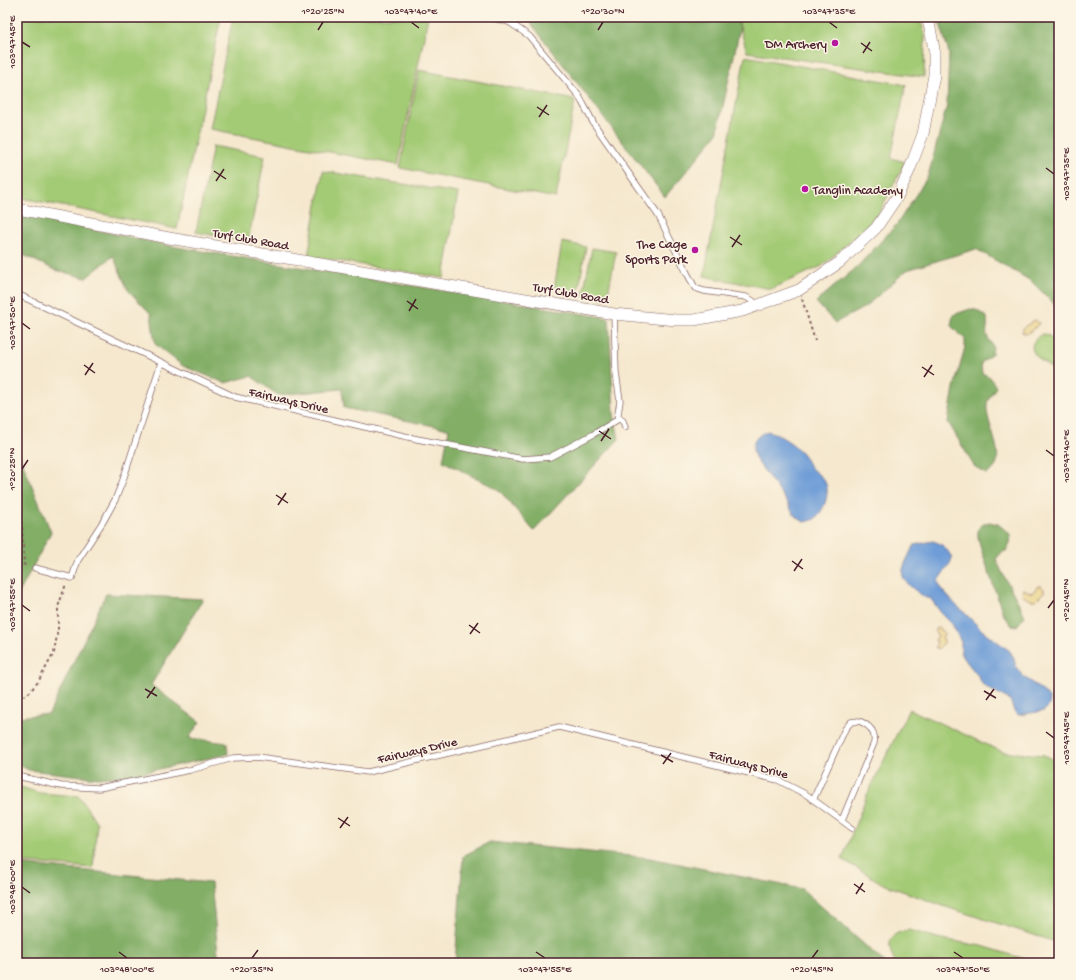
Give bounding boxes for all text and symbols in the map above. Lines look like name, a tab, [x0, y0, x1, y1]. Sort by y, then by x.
text: 1°20'25"N	[301, 6, 345, 18]
text: 103°47'40"E	[384, 6, 438, 18]
text: 1°20'30"N	[580, 6, 625, 18]
text: 103°47'35"E	[802, 6, 856, 18]
text: 103°47'45"E	[7, 15, 19, 69]
place label: DM Archery	[764, 38, 828, 53]
marker: DM Archery	[830, 38, 840, 48]
text: 103°47'35"E	[1061, 147, 1073, 201]
marker: Tanglin Academy	[800, 184, 810, 194]
place label: Tanglin Academy	[812, 184, 904, 199]
street label: Turf Club Road	[210, 226, 291, 255]
place label: The Cage Sports Park	[625, 238, 688, 268]
marker: The Cage Sports Park	[690, 245, 700, 255]
street label: Turf Club Road	[530, 280, 611, 309]
text: 103°47'50"E	[7, 296, 19, 351]
street label: Fairways Drive	[246, 385, 330, 418]
text: 103°47'40"E	[1061, 429, 1073, 483]
text: 1°20'25"N	[7, 447, 19, 491]
text: 103°47'55"E	[7, 578, 19, 632]
text: 1°20'45"N	[1061, 578, 1073, 622]
text: 103°47'45"E	[1061, 711, 1073, 765]
street label: Fairways Drive	[375, 735, 459, 768]
street label: Fairways Drive	[706, 747, 790, 783]
text: 103°48'00"E	[7, 859, 19, 915]
text: 103°48'00"E	[99, 964, 155, 976]
text: 1°20'35"N	[230, 964, 274, 976]
text: 103°47'55"E	[518, 964, 572, 976]
text: 1°20'45"N	[790, 964, 834, 976]
text: 103°47'50"E	[935, 964, 990, 976]

